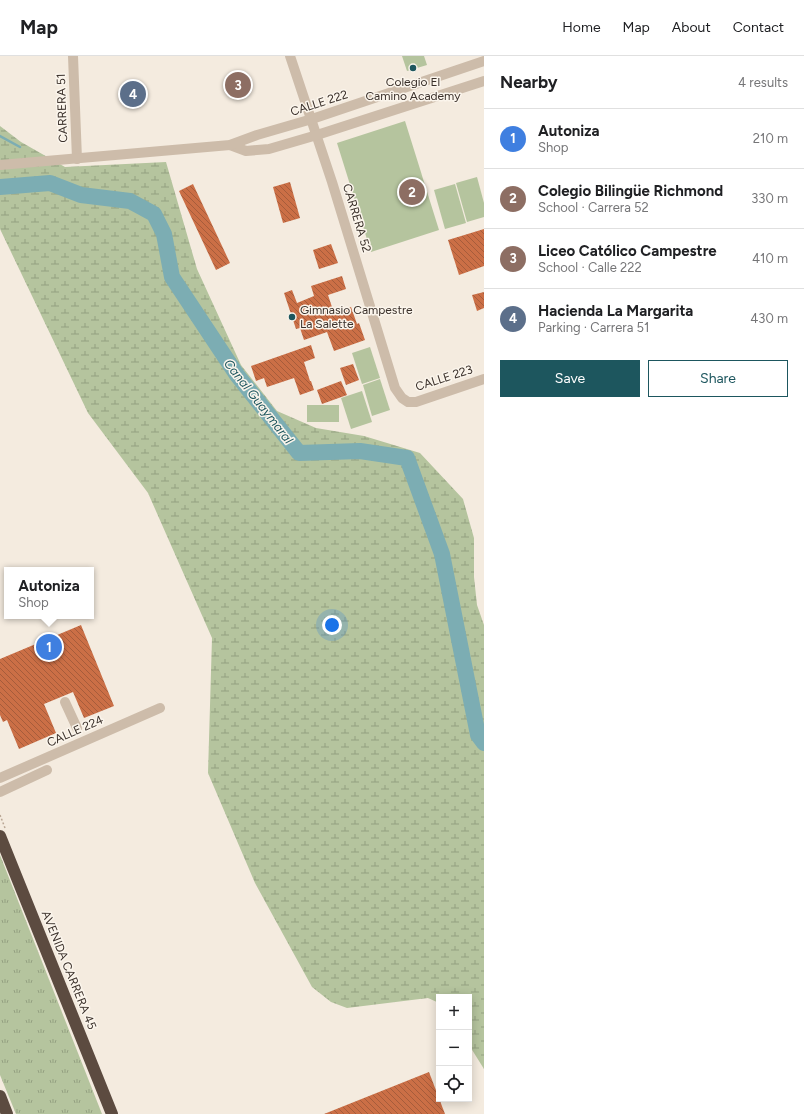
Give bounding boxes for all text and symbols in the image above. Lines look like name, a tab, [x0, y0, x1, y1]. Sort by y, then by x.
text: Map	[20, 16, 58, 39]
text: Home	[562, 19, 601, 36]
text: Map	[623, 19, 650, 36]
text: About	[672, 19, 711, 36]
text: Contact	[733, 19, 784, 36]
marker: Colegio El Camino Academy	[408, 63, 418, 73]
pin: 3	[225, 70, 251, 100]
text: Nearby	[500, 72, 558, 92]
street label: CARRERA 51	[54, 73, 70, 143]
place label: Colegio El Camino Academy	[365, 75, 461, 103]
text: 4 results	[738, 75, 788, 90]
pin: 4	[120, 79, 146, 109]
street label: CALLE 222	[289, 87, 349, 119]
text: Autoniza	[538, 122, 599, 140]
text: 1	[510, 131, 516, 146]
text: 210 m	[753, 131, 788, 146]
text: Shop	[538, 140, 568, 155]
pin: 2	[399, 177, 425, 207]
street label: CARRERA 52	[340, 182, 374, 254]
text: Colegio Bilingüe Richmond	[538, 182, 723, 200]
text: 2	[509, 191, 517, 206]
text: 330 m	[751, 191, 788, 206]
text: School · Carrera 52	[538, 200, 649, 215]
text: Liceo Católico Campestre	[538, 242, 717, 260]
text: 3	[509, 251, 517, 266]
text: 410 m	[752, 251, 788, 266]
text: School · Calle 222	[538, 260, 642, 275]
text: Hacienda La Margarita	[538, 302, 693, 320]
place label: Gimnasio Campestre La Salette	[300, 303, 413, 331]
text: 4	[509, 311, 517, 326]
text: 430 m	[750, 311, 788, 326]
marker: Gimnasio Campestre La Salette	[287, 312, 297, 322]
text: Parking · Carrera 51	[538, 320, 649, 335]
water label: Canal Guaymaral	[221, 356, 296, 447]
button: Save	[500, 360, 640, 397]
button: Share	[648, 360, 788, 397]
street label: CALLE 223	[414, 362, 474, 394]
popup	[4, 567, 94, 619]
text: Autoniza	[18, 577, 80, 595]
text: Shop	[18, 595, 49, 610]
your location	[322, 615, 342, 635]
pin: 1	[36, 632, 62, 662]
street label: CALLE 224	[45, 712, 106, 750]
street label: AVENIDA CARRERA 45	[39, 909, 99, 1031]
map controls	[436, 994, 472, 1102]
button: +	[436, 994, 472, 1030]
button: −	[436, 1030, 472, 1066]
button: locate	[436, 1066, 472, 1102]

